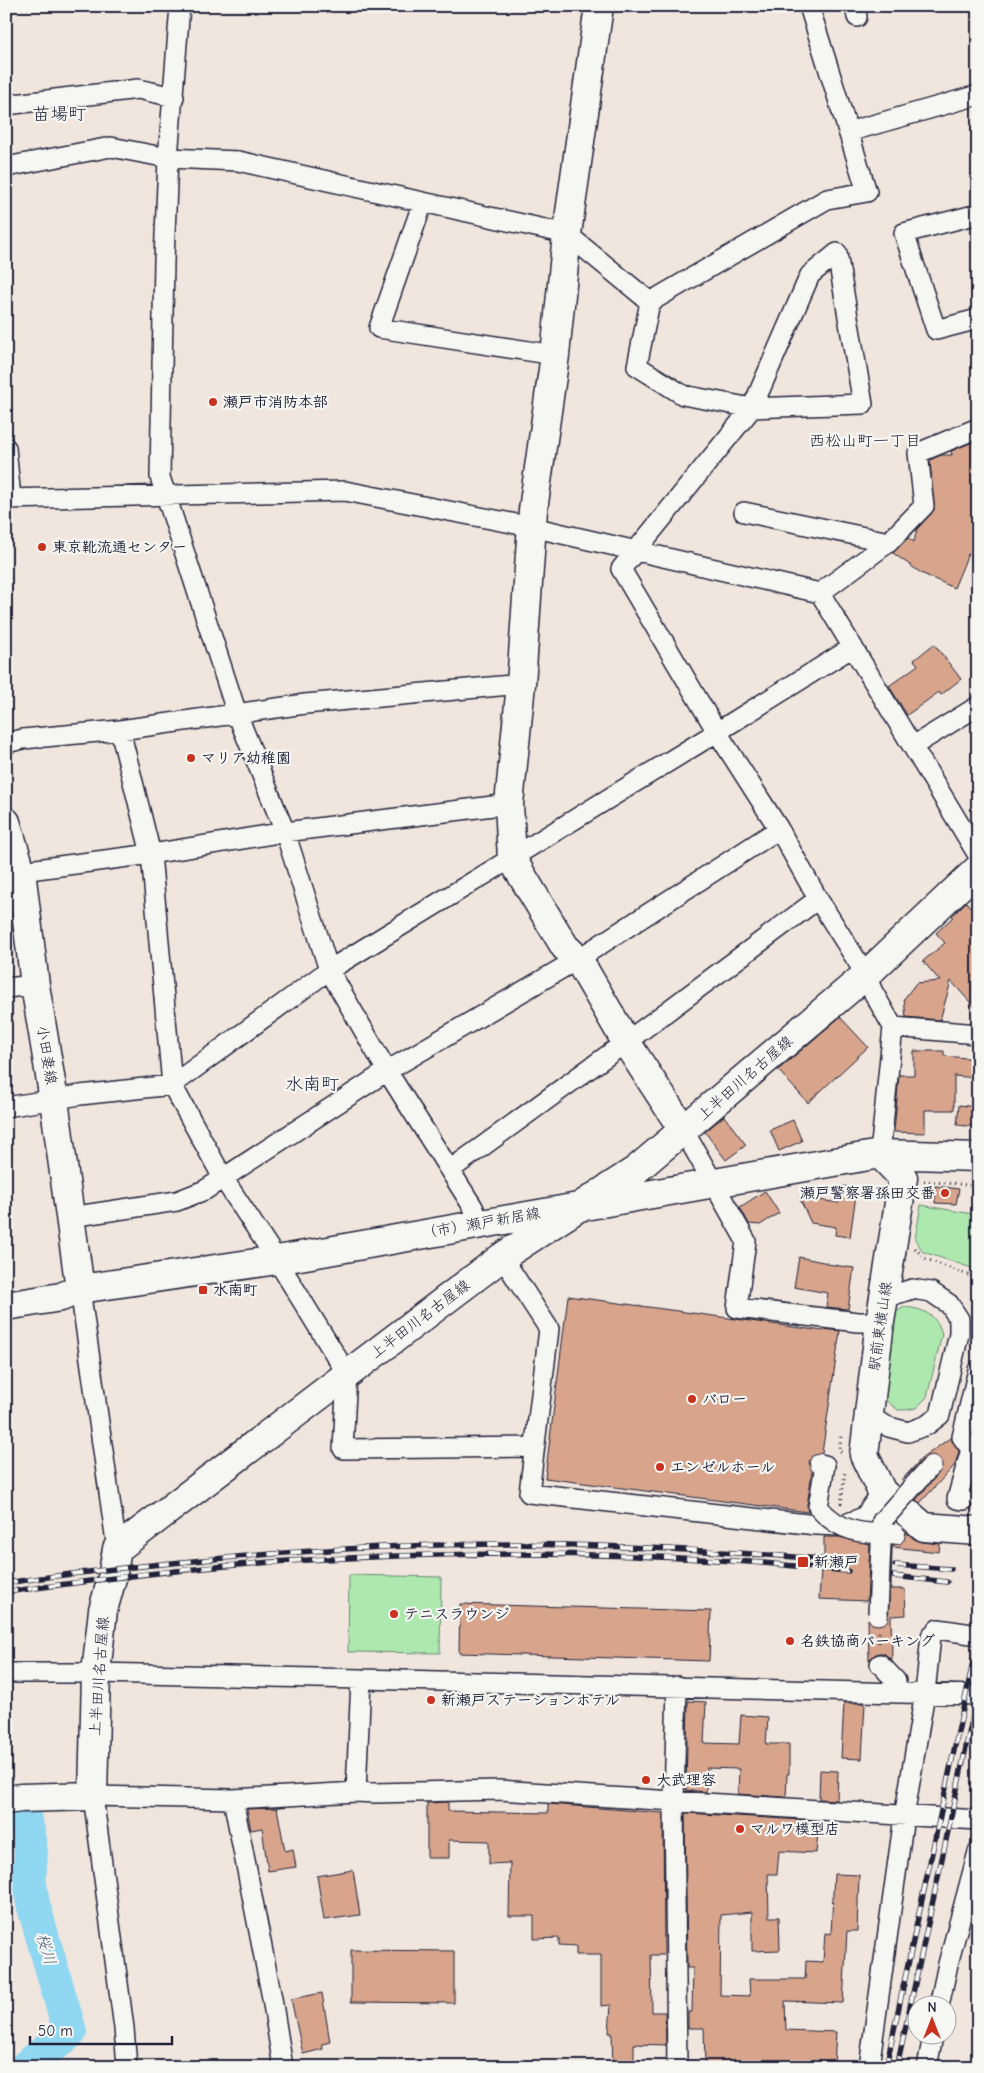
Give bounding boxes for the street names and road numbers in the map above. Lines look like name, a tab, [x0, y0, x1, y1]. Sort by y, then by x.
street label: 小田妻線	[33, 1024, 61, 1086]
street label: 上半田川名古屋線	[694, 1032, 796, 1124]
street label: （市）瀬戸新居線	[420, 1204, 542, 1242]
street label: 上半田川名古屋線	[367, 1276, 473, 1362]
street label: 駅前東横山線	[865, 1280, 895, 1372]
street label: 上半田川名古屋線	[86, 1616, 112, 1736]

